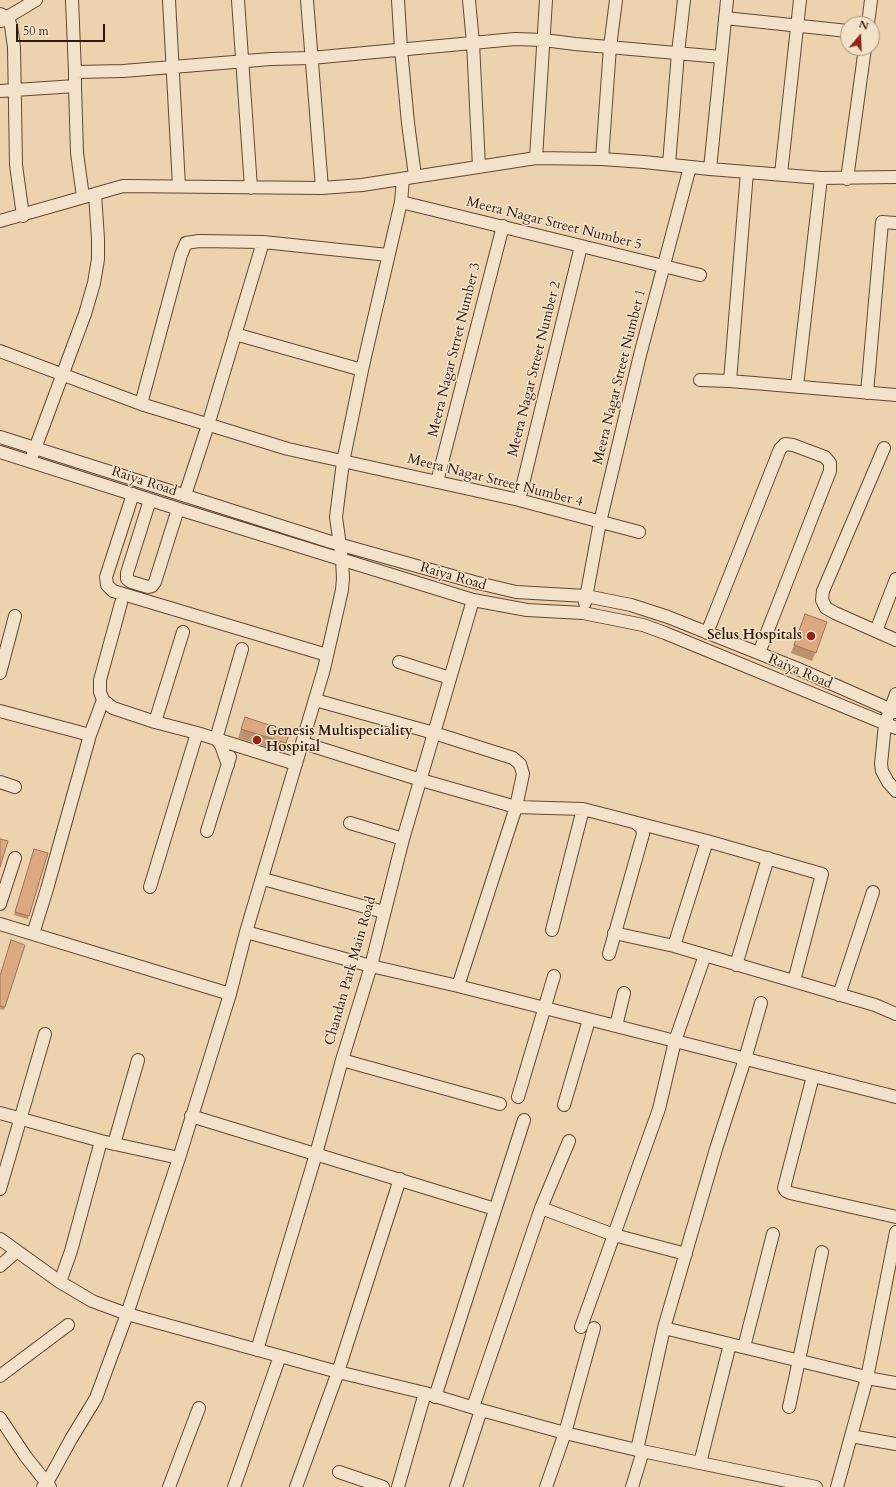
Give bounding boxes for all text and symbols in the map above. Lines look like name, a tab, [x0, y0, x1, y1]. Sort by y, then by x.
scale bar	[18, 16, 107, 42]
north arrow	[840, 16, 880, 56]
text: N	[857, 16, 871, 34]
text: 50 m	[23, 23, 49, 39]
street label: Meera Nagar Street Number 5	[464, 194, 644, 254]
street label: Meera Nagar Strret Number 3	[425, 261, 485, 439]
street label: Meera Nagar Street Number 2	[505, 279, 565, 459]
street label: Meera Nagar Street Number 1	[590, 287, 650, 467]
street label: Meera Nagar Street Number 4	[405, 451, 585, 511]
street label: Raiya Road	[109, 464, 179, 500]
street label: Raiya Road	[418, 560, 488, 594]
place label: Selus Hospitals	[707, 628, 802, 644]
marker: Selus Hospitals	[805, 630, 817, 642]
street label: Raiya Road	[766, 651, 834, 693]
place label: Genesis Multispeciality Hospital	[266, 724, 413, 756]
marker: Genesis Multispeciality Hospital	[251, 734, 263, 746]
street label: Chandan Park Main Road	[322, 895, 380, 1047]

